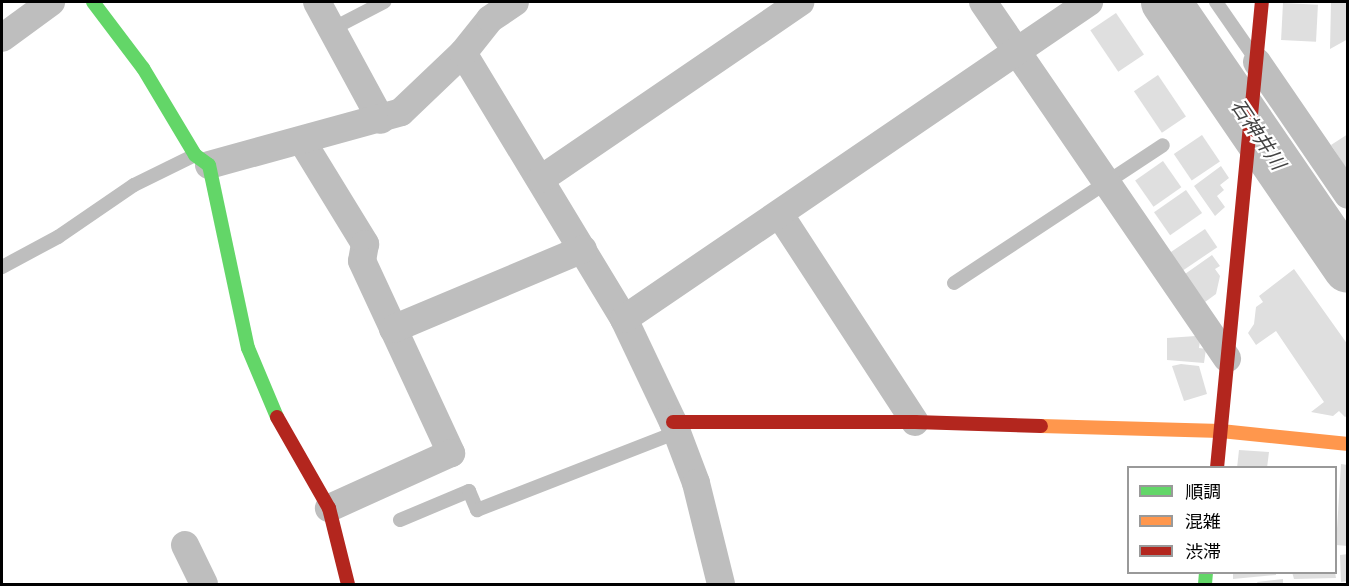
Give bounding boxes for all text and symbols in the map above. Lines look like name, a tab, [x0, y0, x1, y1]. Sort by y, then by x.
water label: 石神井川	[1225, 95, 1289, 175]
legend	[1127, 466, 1337, 574]
text: 順調	[1185, 480, 1221, 505]
text: 混雑	[1185, 510, 1221, 535]
text: 渋滞	[1185, 540, 1221, 565]

